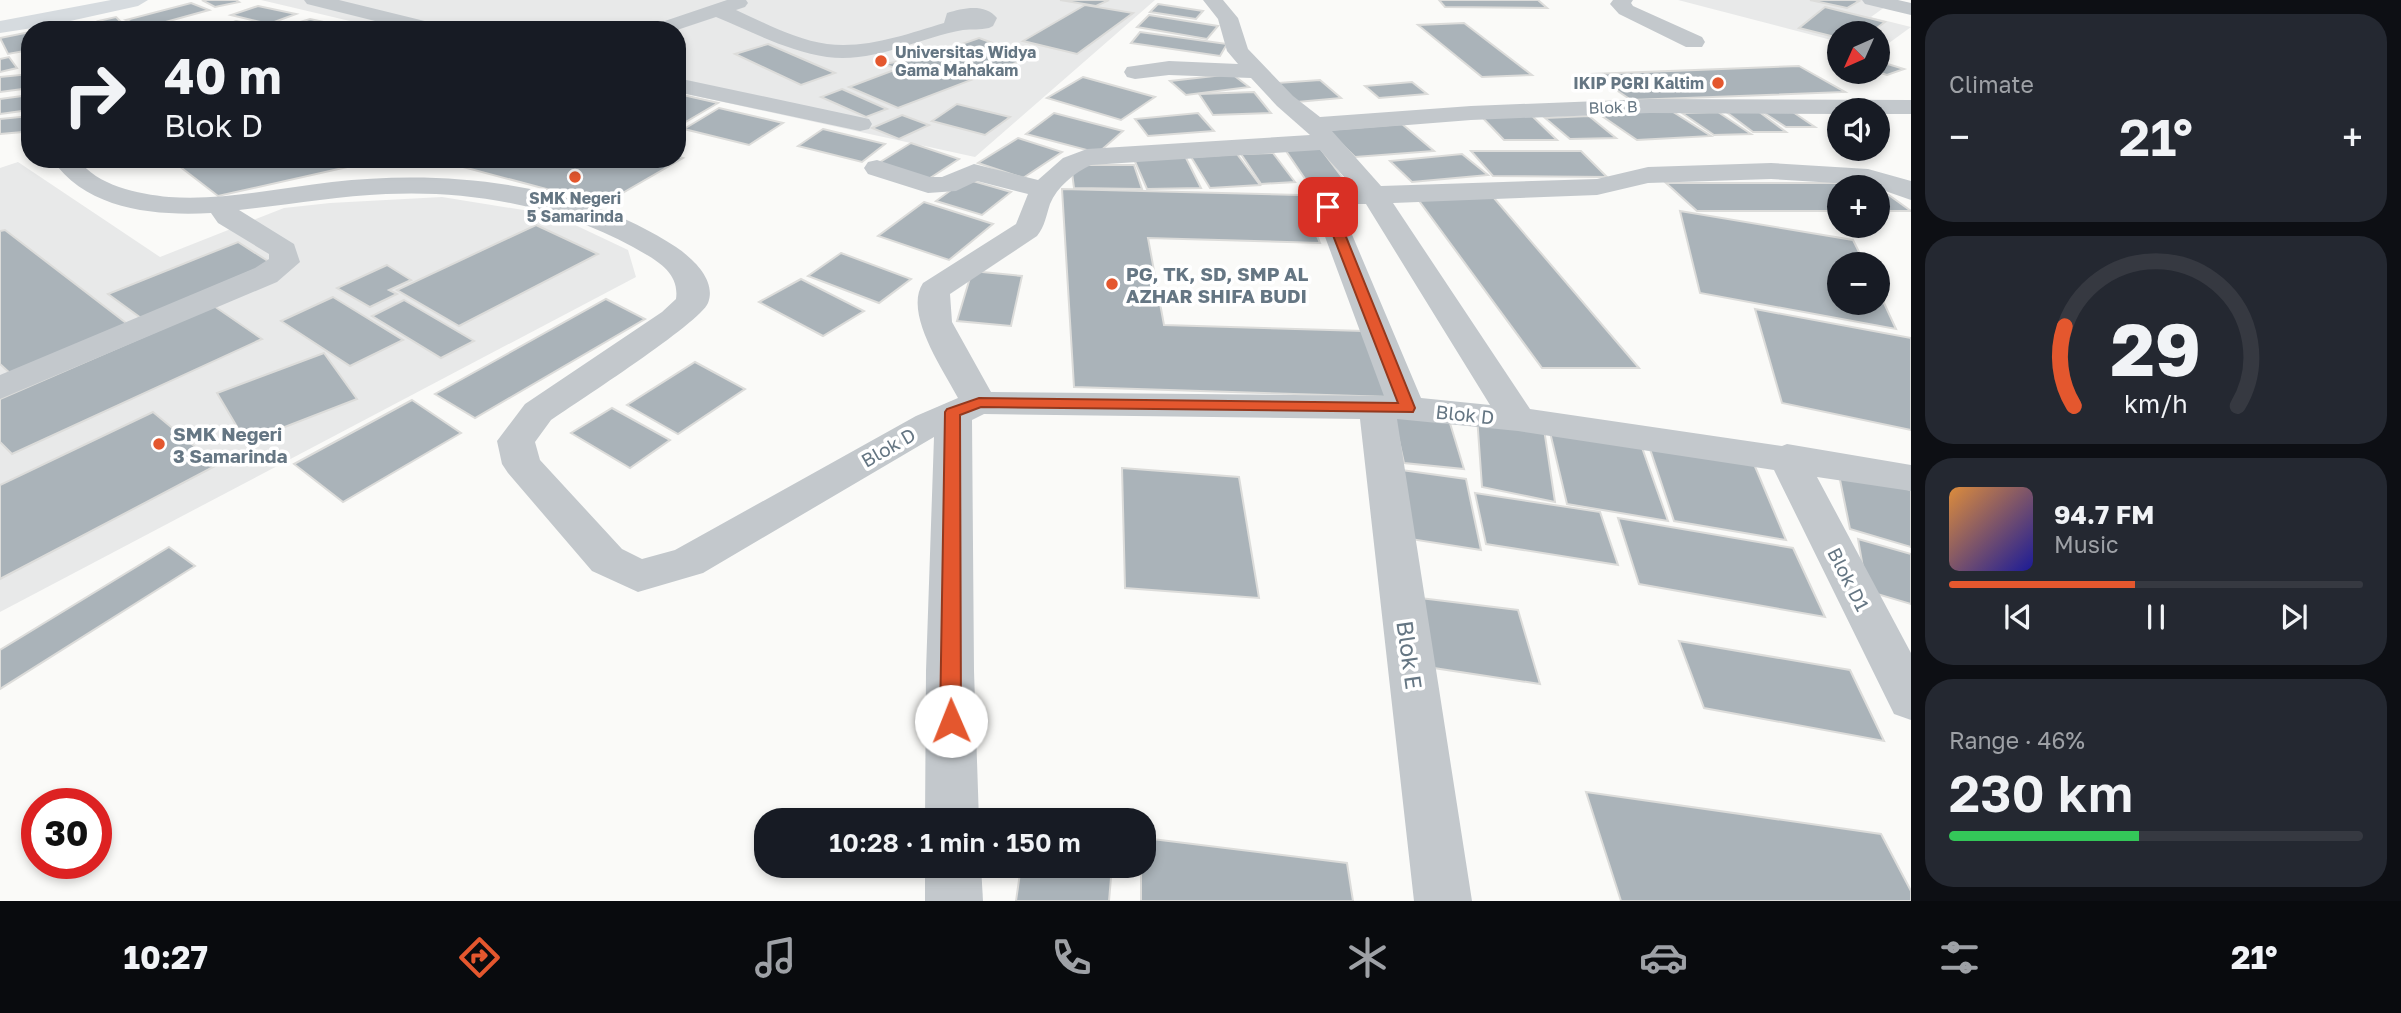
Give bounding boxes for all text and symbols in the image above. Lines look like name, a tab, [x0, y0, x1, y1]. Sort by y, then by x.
north arrow	[1827, 21, 1890, 84]
map controls	[1827, 21, 1890, 315]
place label: Universitas Widya Gama Mahakam	[895, 42, 1036, 80]
text: 40 m	[164, 46, 282, 105]
icon: right	[49, 49, 140, 140]
marker: Universitas Widya Gama Mahakam	[873, 53, 889, 69]
text: Climate	[1949, 70, 2034, 98]
place label: IKIP PGRI Kaltim	[1573, 73, 1704, 93]
marker: IKIP PGRI Kaltim	[1710, 75, 1726, 91]
street label: Blok B	[1588, 96, 1638, 118]
button: sound	[1827, 98, 1890, 161]
text: 21°	[2119, 105, 2193, 167]
text: Blok D	[164, 106, 263, 144]
text: −	[1949, 114, 1970, 159]
text: +	[2342, 114, 2363, 159]
marker: SMK Negeri 5 Samarinda	[567, 169, 583, 185]
button: +	[1827, 175, 1890, 238]
pin	[1298, 177, 1358, 237]
place label: SMK Negeri 5 Samarinda	[527, 188, 623, 226]
icon: arrive	[1309, 188, 1347, 226]
button: −	[1827, 252, 1890, 315]
place label: PG, TK, SD, SMP AL AZHAR SHIFA BUDI	[1126, 262, 1309, 307]
marker: PG, TK, SD, SMP AL AZHAR SHIFA BUDI	[1104, 276, 1120, 292]
text: 29	[2111, 305, 2201, 392]
text: km/h	[2124, 387, 2188, 418]
street label: Blok D	[1435, 399, 1495, 429]
place label: SMK Negeri 3 Samarinda	[173, 422, 288, 467]
street label: Blok D	[857, 422, 919, 472]
marker: SMK Negeri 3 Samarinda	[151, 436, 167, 452]
text: 94.7 FM	[2054, 499, 2154, 530]
text: Music	[2054, 530, 2119, 558]
street label: Blok D1	[1823, 543, 1875, 615]
icon: previous	[1999, 598, 2037, 636]
icon: pause	[2137, 598, 2175, 636]
icon: next	[2275, 598, 2313, 636]
street label: Blok E	[1391, 619, 1429, 691]
position arrow	[914, 684, 988, 758]
text: Range · 46%	[1949, 726, 2085, 754]
text: 230 km	[1949, 761, 2133, 823]
speed limit sign: 30	[21, 788, 112, 879]
text: 10:28 · 1 min · 150 m	[829, 827, 1081, 858]
icon: directions	[455, 933, 504, 982]
icon: music	[751, 933, 800, 982]
icon: phone	[1047, 933, 1096, 982]
icon: climate	[1343, 933, 1392, 982]
icon: car	[1639, 933, 1688, 982]
icon: filters	[1935, 933, 1984, 982]
text: 10:27	[124, 938, 208, 976]
text: 21°	[2231, 938, 2277, 976]

